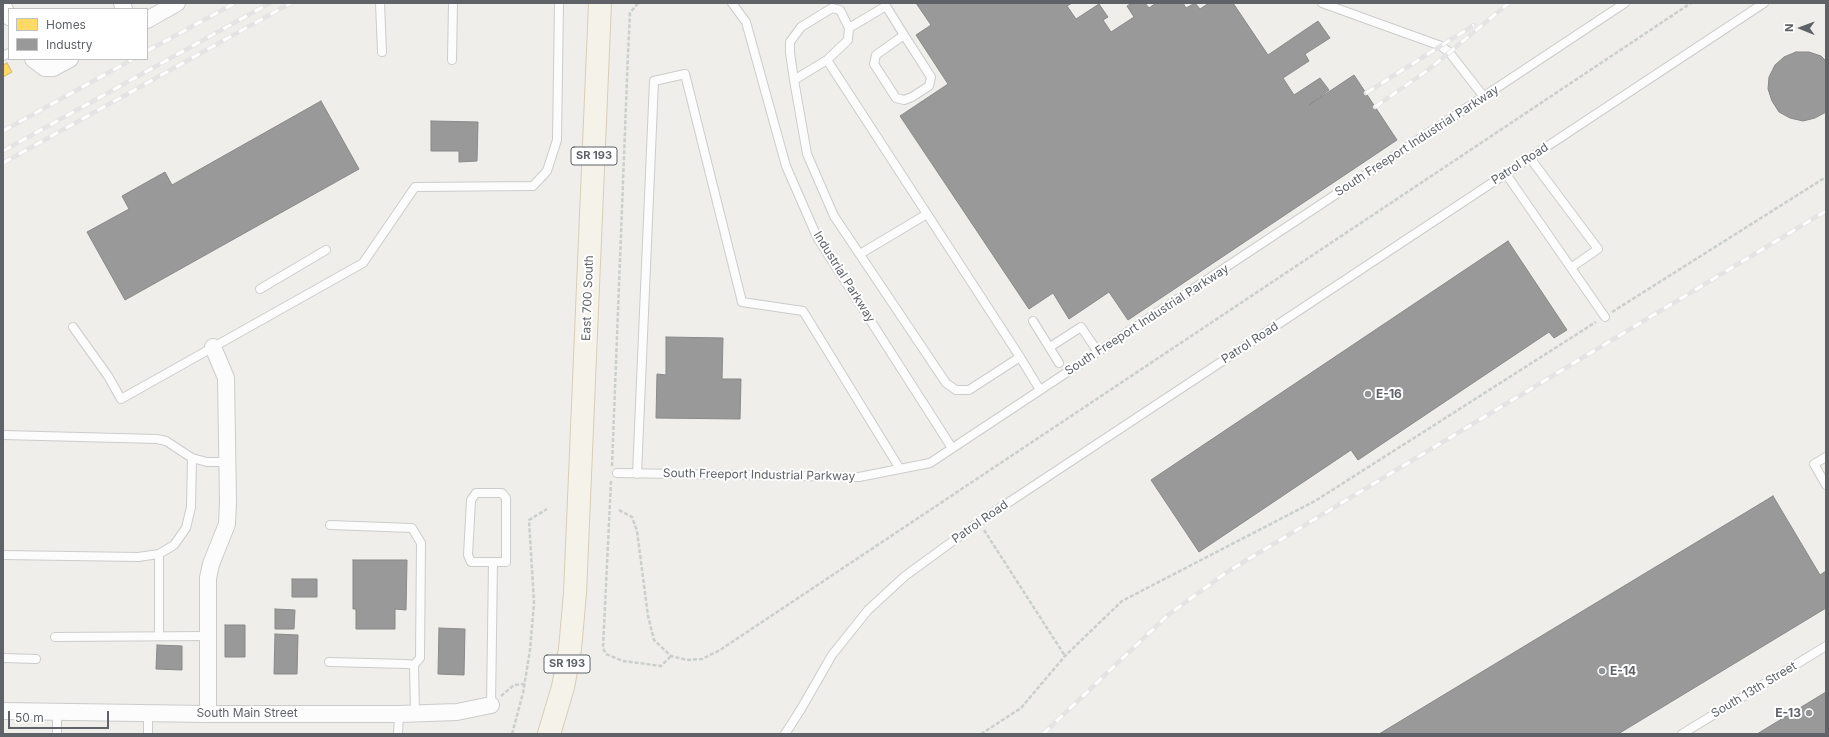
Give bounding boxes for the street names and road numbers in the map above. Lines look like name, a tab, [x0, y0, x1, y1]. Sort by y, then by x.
street label: South Freeport Industrial Parkway	[1332, 83, 1502, 199]
street label: Patrol Road	[1489, 140, 1551, 188]
road number: SR 193	[571, 147, 617, 165]
street label: Industrial Parkway	[810, 229, 878, 325]
street label: East 700 South	[579, 255, 597, 341]
street label: South Freeport Industrial Parkway	[1062, 262, 1232, 378]
street label: Patrol Road	[1219, 319, 1281, 367]
street label: South Freeport Industrial Parkway	[663, 466, 855, 484]
street label: Patrol Road	[949, 497, 1011, 547]
road number: SR 193	[544, 655, 590, 673]
street label: South 13th Street	[1709, 659, 1799, 721]
street label: South Main Street	[196, 706, 298, 720]

